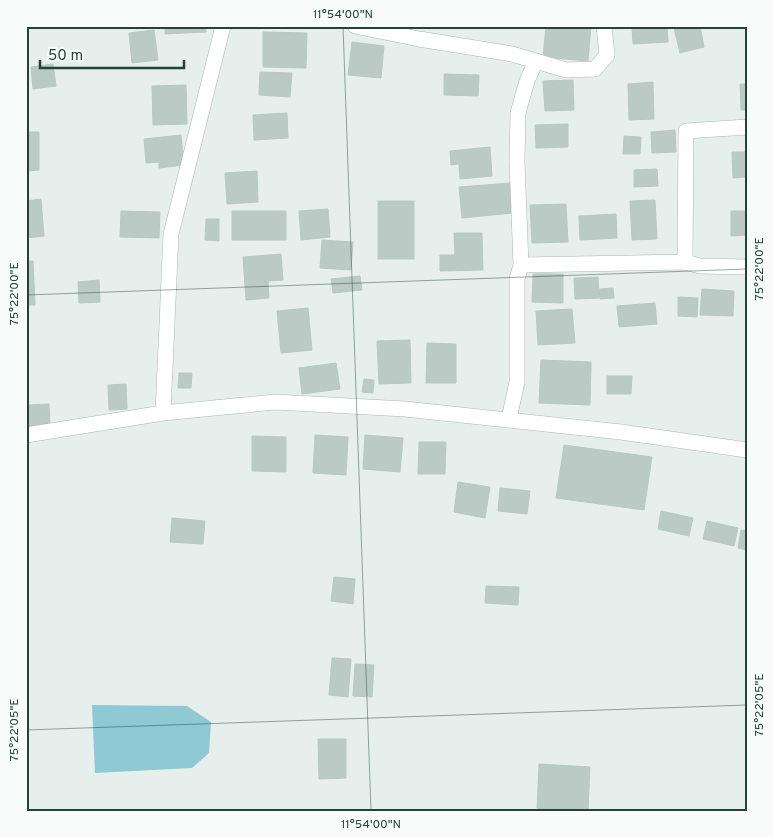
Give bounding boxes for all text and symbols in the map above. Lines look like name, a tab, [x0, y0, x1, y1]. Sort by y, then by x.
text: 11°54'00"N	[313, 7, 373, 23]
scale bar	[40, 38, 184, 70]
text: 50 m	[48, 47, 83, 66]
text: 75°22'00"E	[752, 237, 768, 301]
text: 75°22'00"E	[7, 262, 23, 326]
text: 75°22'05"E	[752, 673, 768, 737]
text: 75°22'05"E	[7, 698, 23, 762]
text: 11°54'00"N	[341, 817, 401, 833]

